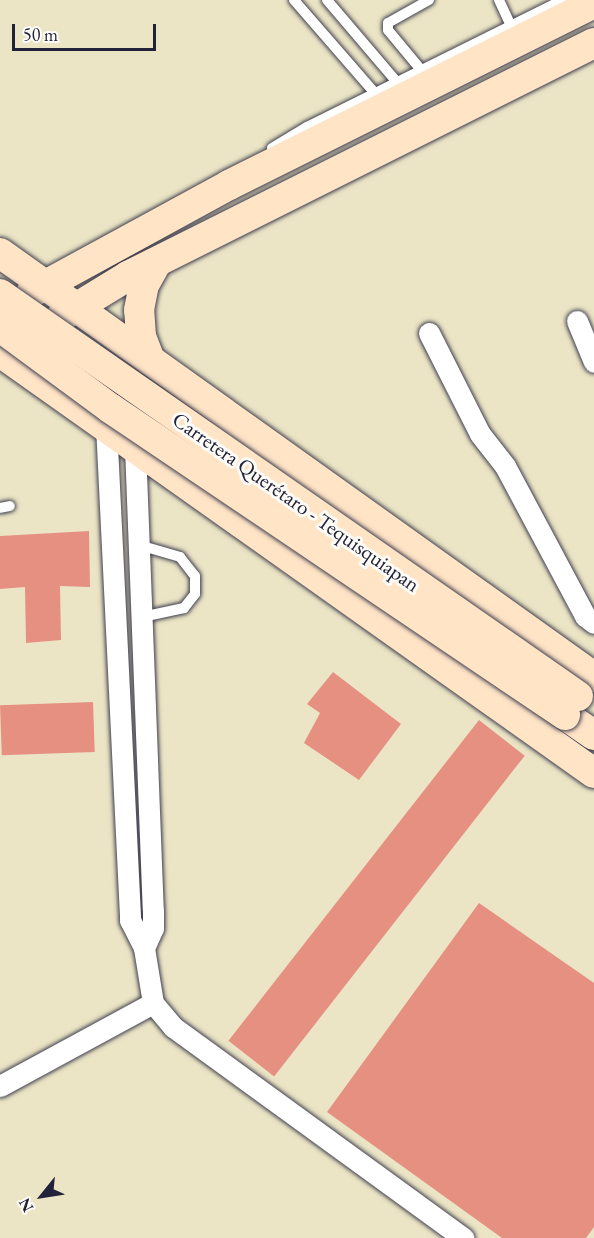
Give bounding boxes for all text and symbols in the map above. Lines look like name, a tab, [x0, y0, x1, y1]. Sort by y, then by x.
scale bar	[15, 12, 159, 50]
text: 50 m	[23, 23, 58, 46]
street label: Carretera Querétaro - Tequisquiapan	[167, 407, 425, 597]
north arrow	[12, 1166, 72, 1226]
text: N	[14, 1194, 38, 1216]

